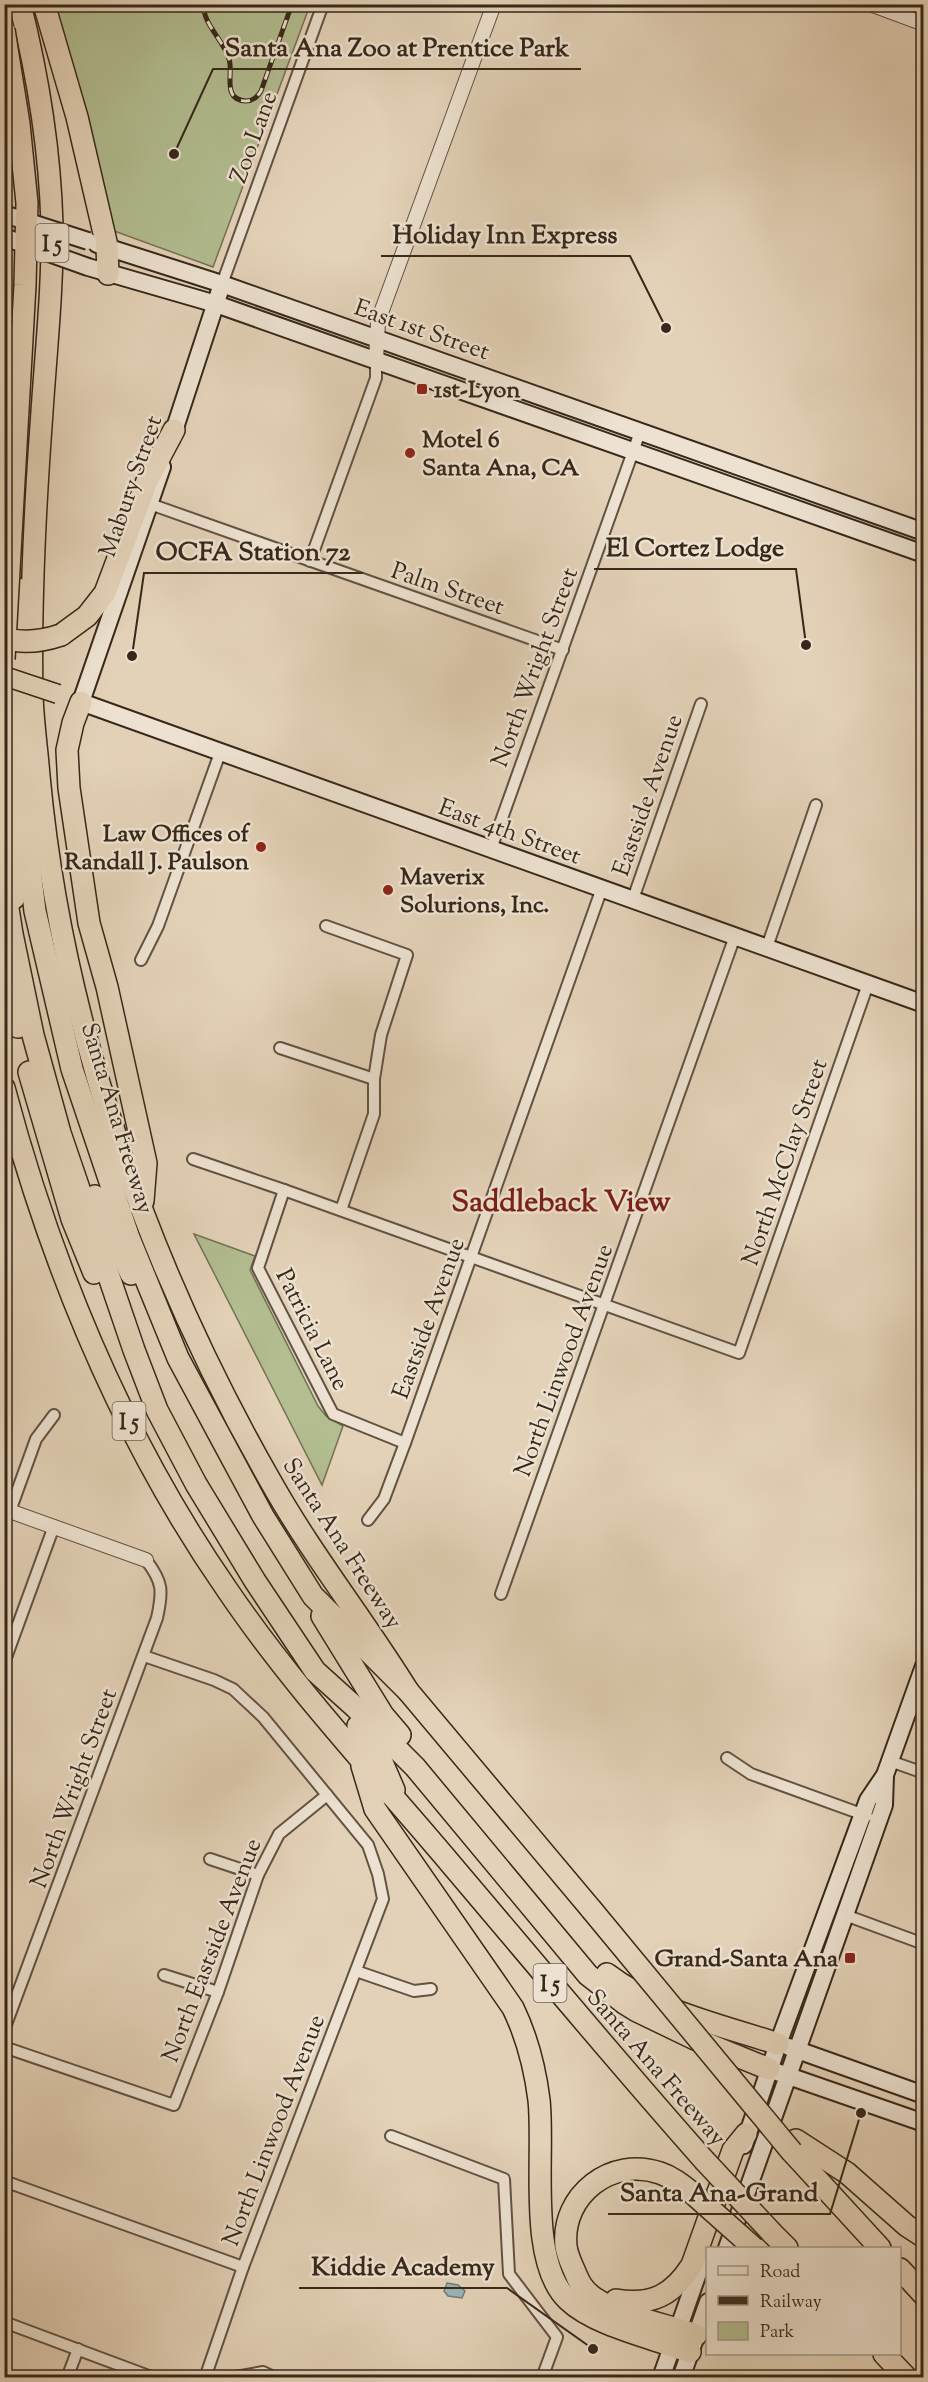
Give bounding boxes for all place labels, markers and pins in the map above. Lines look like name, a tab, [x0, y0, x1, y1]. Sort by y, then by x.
callout: Santa Ana Zoo at Prentice Park	[213, 25, 581, 69]
callout: Holiday Inn Express	[381, 212, 630, 256]
place label: 1st-Lyon	[434, 374, 521, 408]
marker: 1st-Lyon	[415, 382, 429, 396]
place label: Motel 6 Santa Ana, CA	[422, 424, 580, 486]
marker: Motel 6 Santa Ana, CA	[403, 446, 417, 460]
callout: El Cortez Lodge	[594, 525, 796, 569]
callout: OCFA Station 72	[144, 529, 363, 573]
place label: Law Offices of Randall J. Paulson	[64, 818, 251, 880]
marker: Law Offices of Randall J. Paulson	[254, 840, 268, 854]
place label: Maverix Solurions, Inc.	[400, 861, 549, 923]
marker: Maverix Solurions, Inc.	[381, 883, 395, 897]
place label: Grand-Santa Ana	[654, 1943, 839, 1977]
marker: Grand-Santa Ana	[843, 1951, 857, 1965]
callout: Santa Ana-Grand	[608, 2170, 830, 2214]
callout: Kiddie Academy	[299, 2244, 507, 2288]

